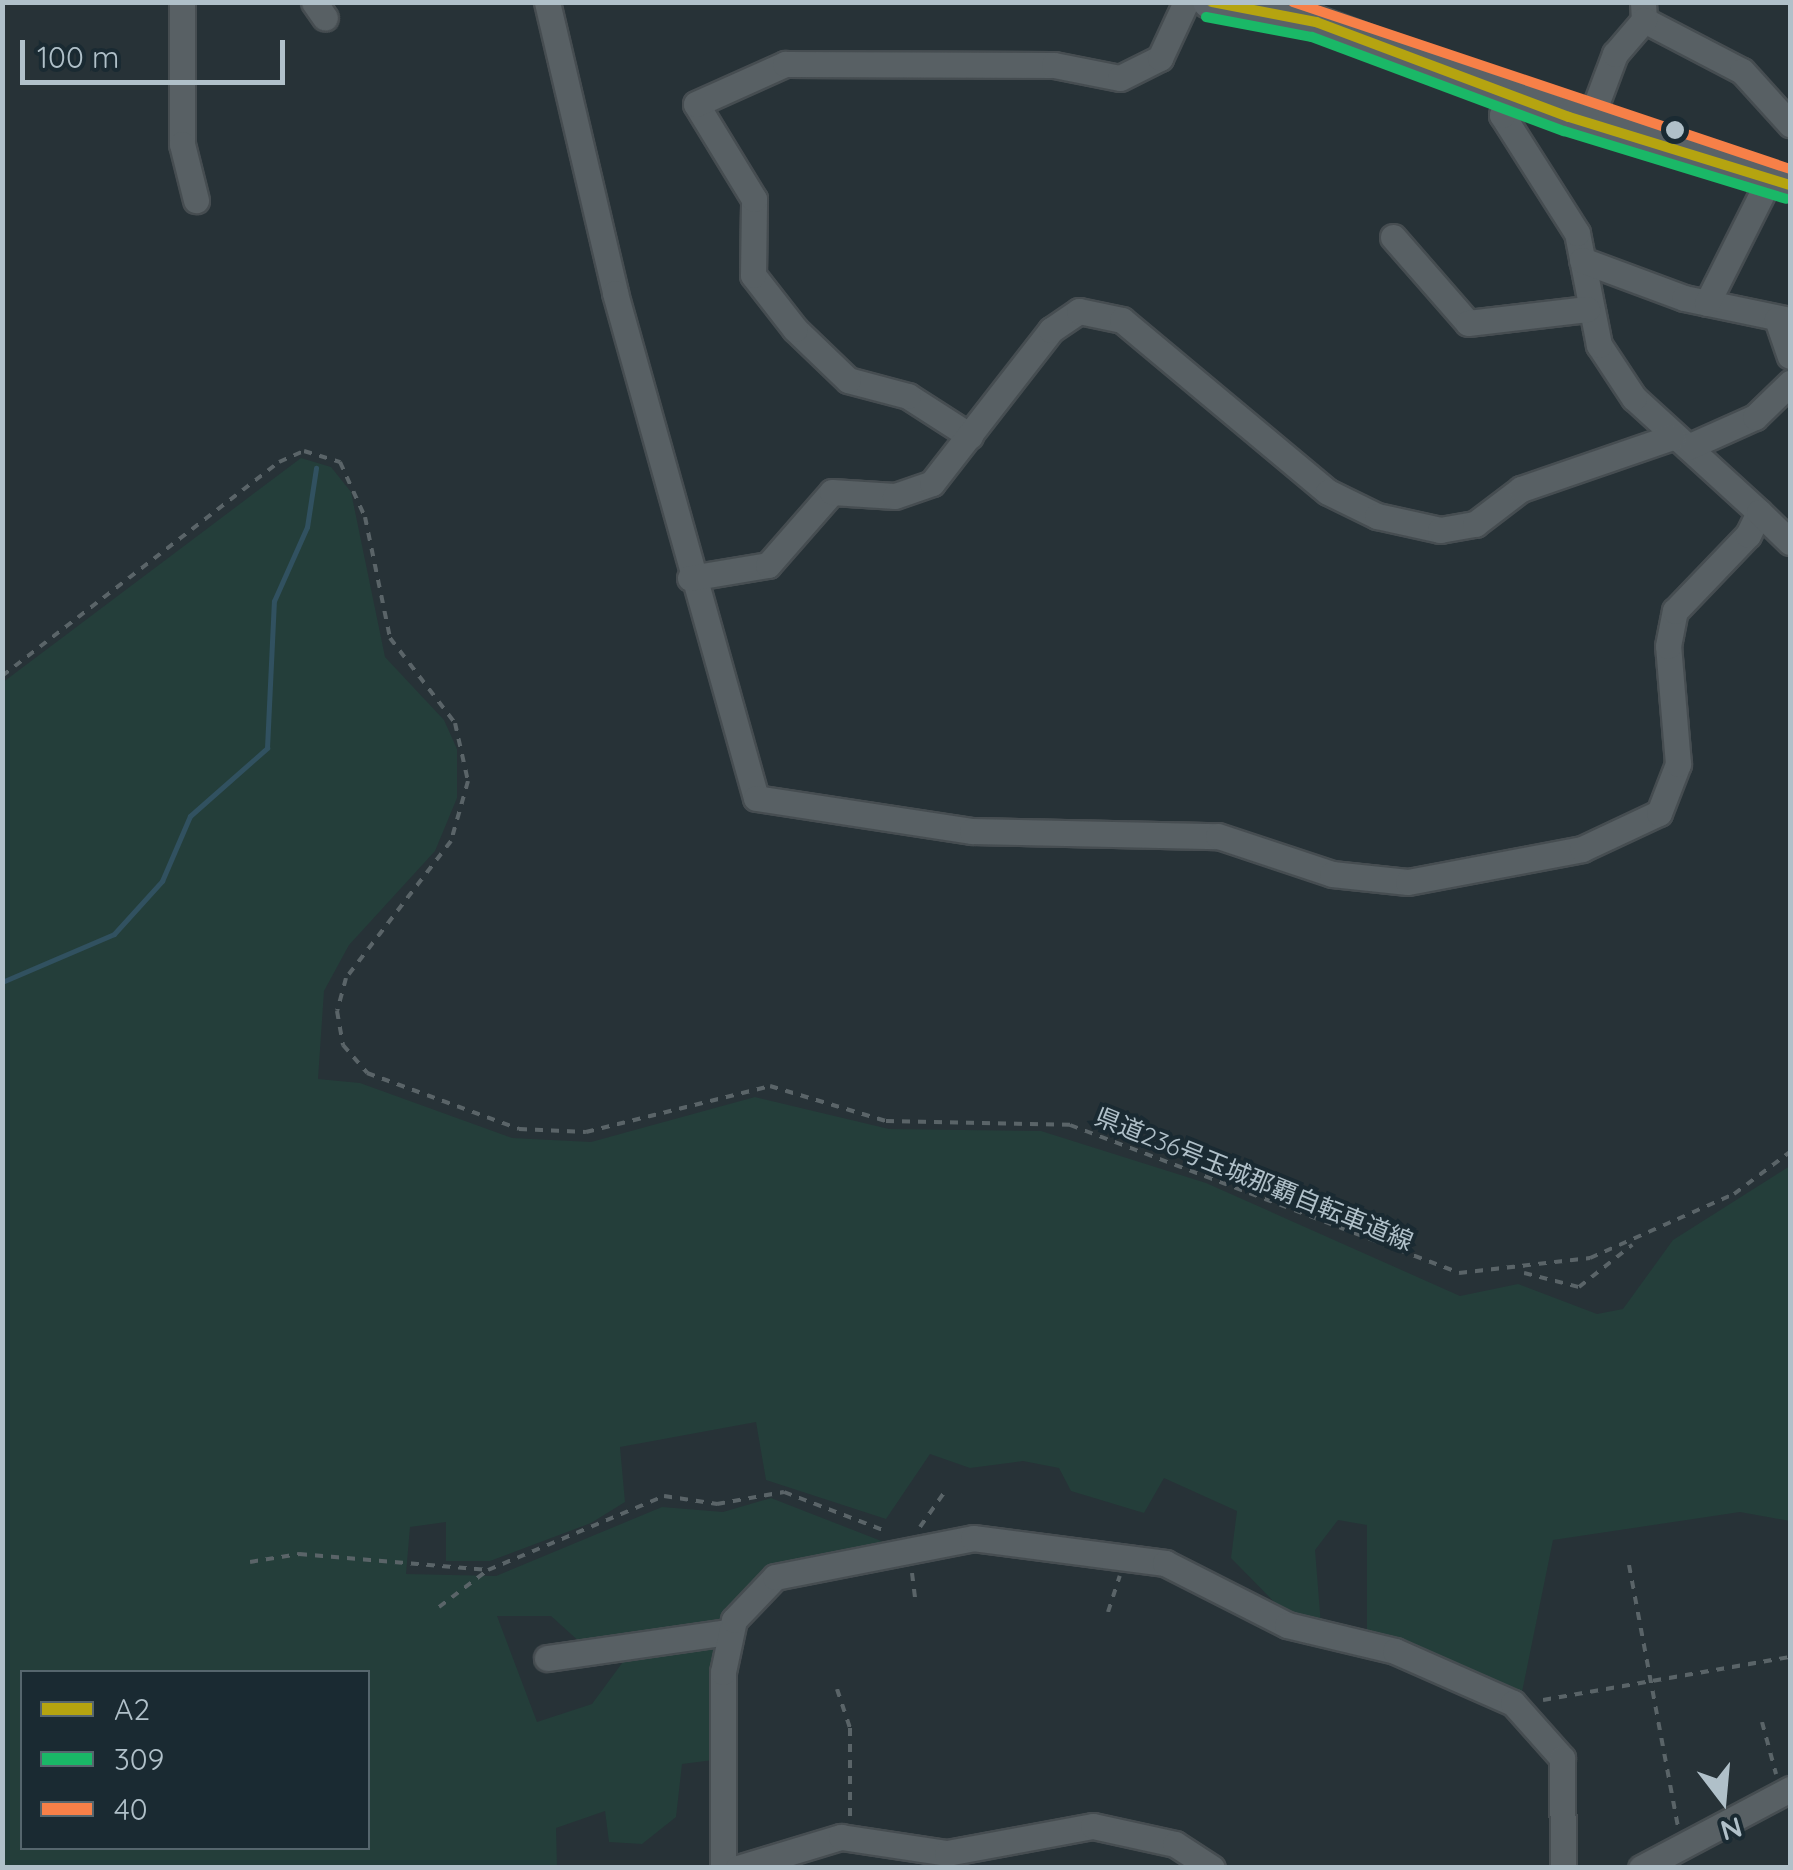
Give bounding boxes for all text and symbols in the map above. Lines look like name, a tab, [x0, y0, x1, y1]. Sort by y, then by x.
scale bar	[25, 20, 290, 82]
text: 100 m	[37, 38, 119, 76]
unlabelled marker	[1665, 120, 1685, 140]
street label: 県道236号玉城那覇自転車道線	[1091, 1101, 1417, 1257]
legend	[20, 1670, 370, 1850]
text: A2	[114, 1690, 150, 1728]
text: 309	[114, 1740, 164, 1778]
north arrow	[1673, 1750, 1773, 1850]
text: 40	[114, 1790, 148, 1828]
text: N	[1717, 1810, 1746, 1849]

